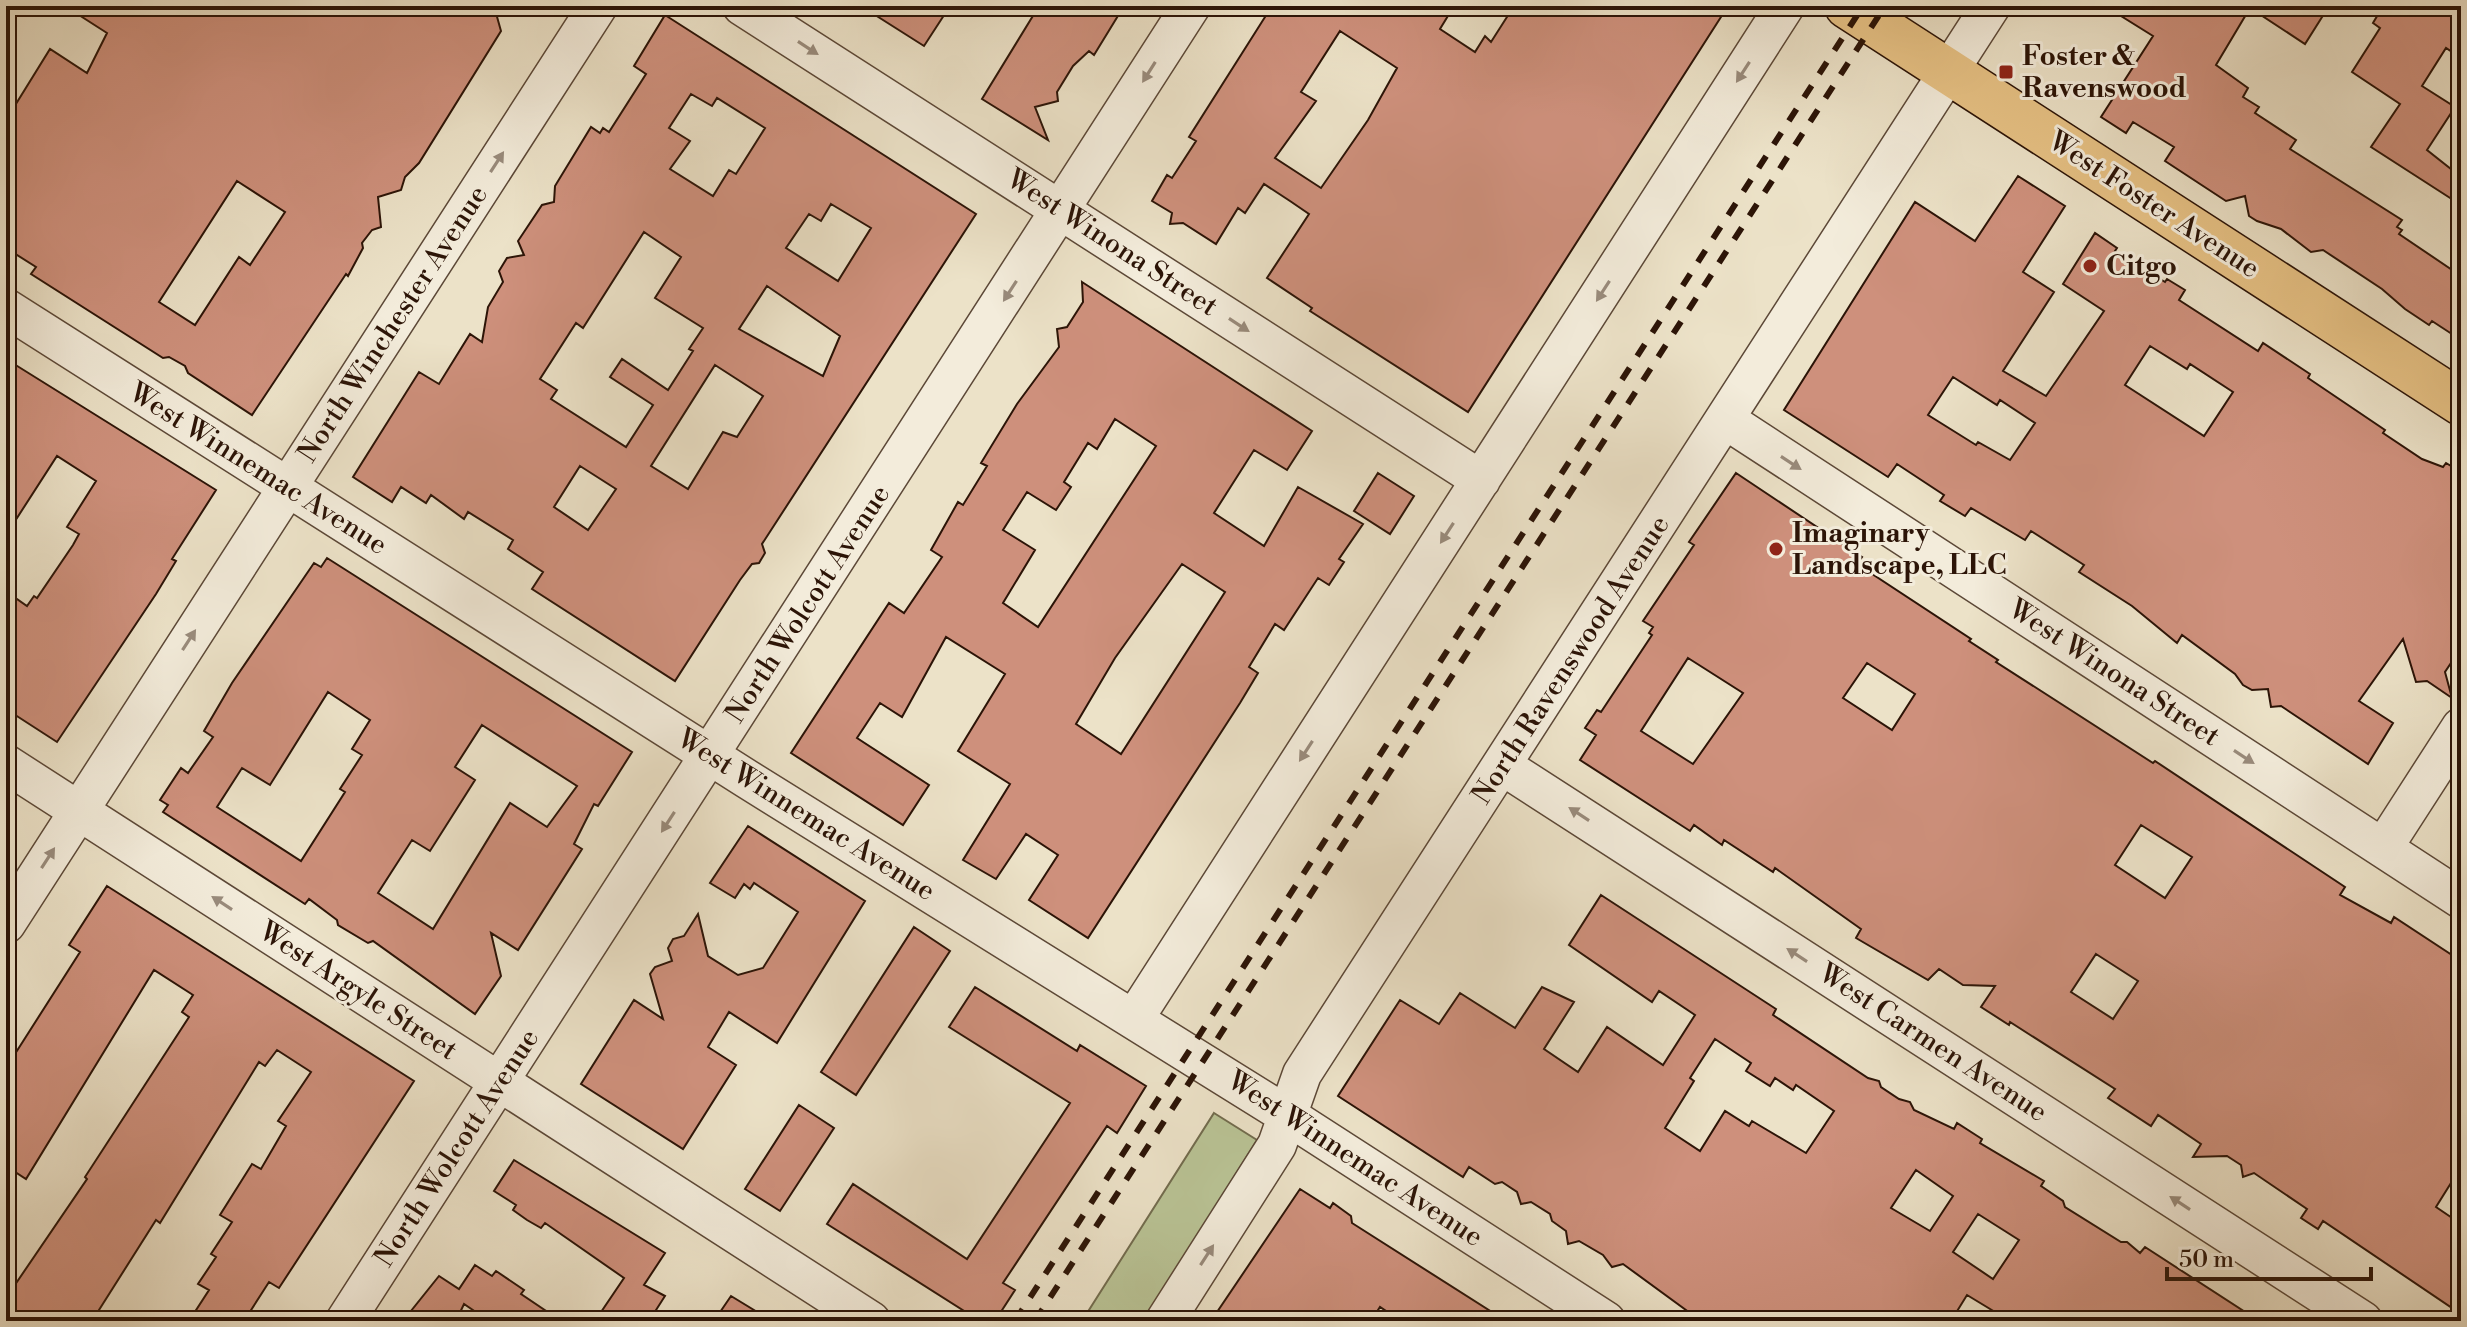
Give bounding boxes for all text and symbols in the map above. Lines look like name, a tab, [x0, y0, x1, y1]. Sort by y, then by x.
place label: Foster & Ravenswood	[2022, 39, 2187, 106]
one-way arrow	[797, 41, 819, 55]
one-way arrow	[1143, 61, 1157, 83]
one-way arrow	[1736, 61, 1751, 82]
marker: Foster & Ravenswood	[1997, 63, 2015, 81]
street label: West Foster Avenue	[2041, 123, 2266, 286]
one-way arrow	[490, 152, 505, 173]
street label: West Winona Street	[999, 161, 1224, 324]
street label: North Winchester Avenue	[290, 179, 496, 469]
place label: Citgo	[2106, 249, 2177, 284]
marker: Citgo	[2081, 257, 2099, 275]
one-way arrow	[1003, 280, 1017, 302]
one-way arrow	[1596, 280, 1611, 301]
one-way arrow	[1228, 317, 1250, 331]
street label: West Winnemac Avenue	[122, 375, 394, 563]
one-way arrow	[1781, 455, 1802, 470]
street label: North Wolcott Avenue	[718, 478, 898, 730]
street label: North Ravenswood Avenue	[1464, 509, 1678, 811]
place label: Imaginary Landscape, LLC	[1792, 516, 2007, 583]
one-way arrow	[1441, 522, 1455, 544]
marker: Imaginary Landscape, LLC	[1767, 540, 1785, 558]
street label: West Winona Street	[2001, 591, 2226, 754]
one-way arrow	[182, 629, 197, 650]
street label: West Winnemac Avenue	[670, 721, 942, 909]
one-way arrow	[1299, 741, 1314, 762]
one-way arrow	[2233, 750, 2255, 764]
one-way arrow	[1568, 808, 1590, 822]
one-way arrow	[661, 811, 676, 832]
one-way arrow	[41, 847, 55, 869]
one-way arrow	[211, 897, 233, 911]
street label: West Argyle Street	[251, 913, 464, 1068]
one-way arrow	[1786, 949, 1808, 963]
street label: West Carmen Avenue	[1811, 956, 2054, 1130]
street label: North Wolcott Avenue	[367, 1022, 547, 1274]
street label: West Winnemac Avenue	[1220, 1063, 1489, 1255]
one-way arrow	[2169, 1196, 2191, 1210]
scale bar	[2167, 1231, 2371, 1281]
one-way arrow	[1199, 1245, 1214, 1266]
text: 50 m	[2179, 1245, 2234, 1275]

